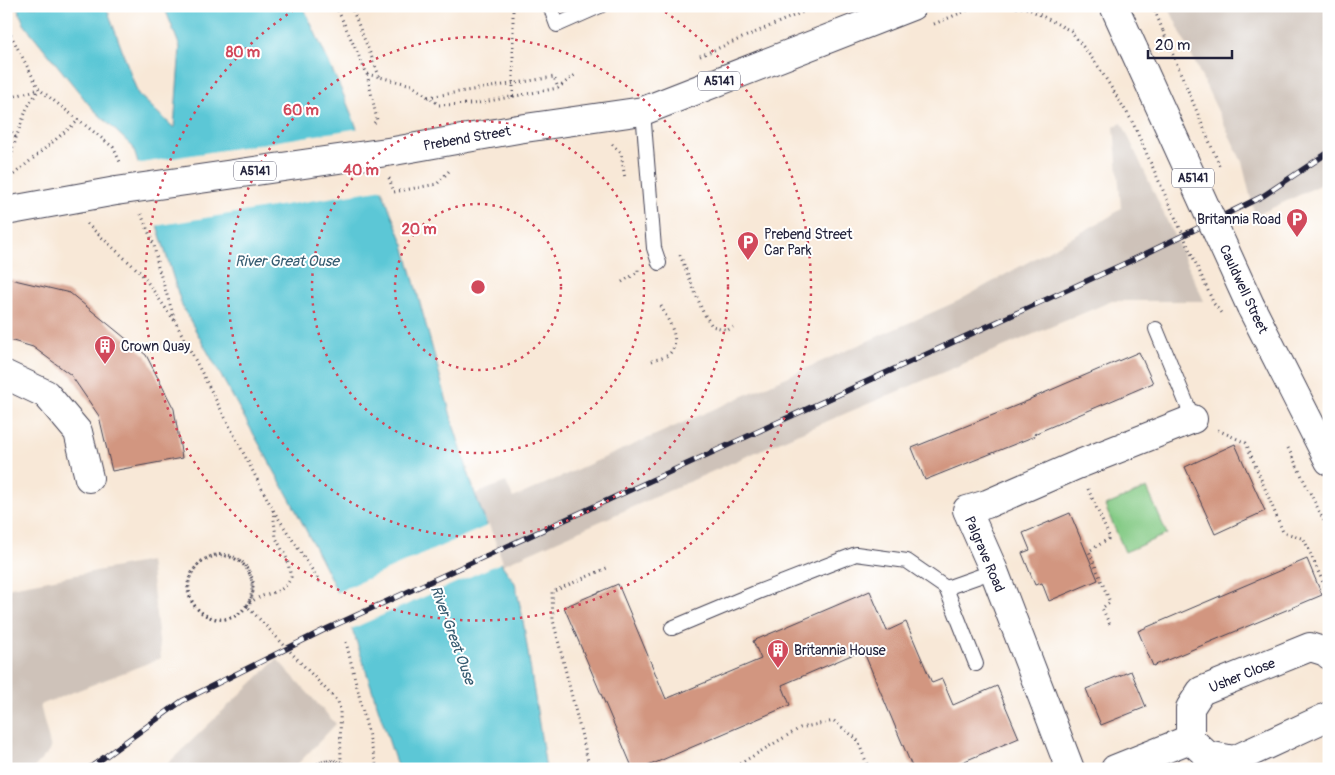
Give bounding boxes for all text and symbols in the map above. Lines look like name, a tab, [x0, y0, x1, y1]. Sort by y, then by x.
scale bar	[1148, 28, 1231, 60]
text: 20 m	[1155, 36, 1190, 55]
text: 80 m	[226, 43, 260, 62]
road number: A5141	[698, 72, 740, 90]
text: 60 m	[283, 101, 319, 120]
street label: Prebend Street	[422, 122, 512, 155]
text: 40 m	[343, 161, 379, 180]
road number: A5141	[234, 162, 276, 180]
road number: A5141	[1172, 168, 1214, 188]
parking icon: Britannia Road	[1285, 207, 1309, 238]
place label: Britannia Road	[1197, 211, 1281, 228]
text: 20 m	[401, 220, 437, 239]
place label: Prebend Street Car Park	[764, 226, 853, 259]
parking icon: Prebend Street Car Park	[736, 230, 760, 261]
street label: Cauldwell Street	[1216, 242, 1272, 337]
water label: River Great Ouse	[235, 252, 341, 271]
centre of rings	[469, 278, 487, 296]
building icon: Crown Quay	[93, 334, 117, 365]
place label: Crown Quay	[121, 338, 190, 355]
street label: Palgrave Road	[961, 514, 1008, 595]
water label: River Great Ouse	[426, 583, 480, 689]
building icon: Britannia House	[766, 638, 790, 669]
place label: Britannia House	[794, 642, 886, 659]
street label: Usher Close	[1207, 654, 1278, 696]

